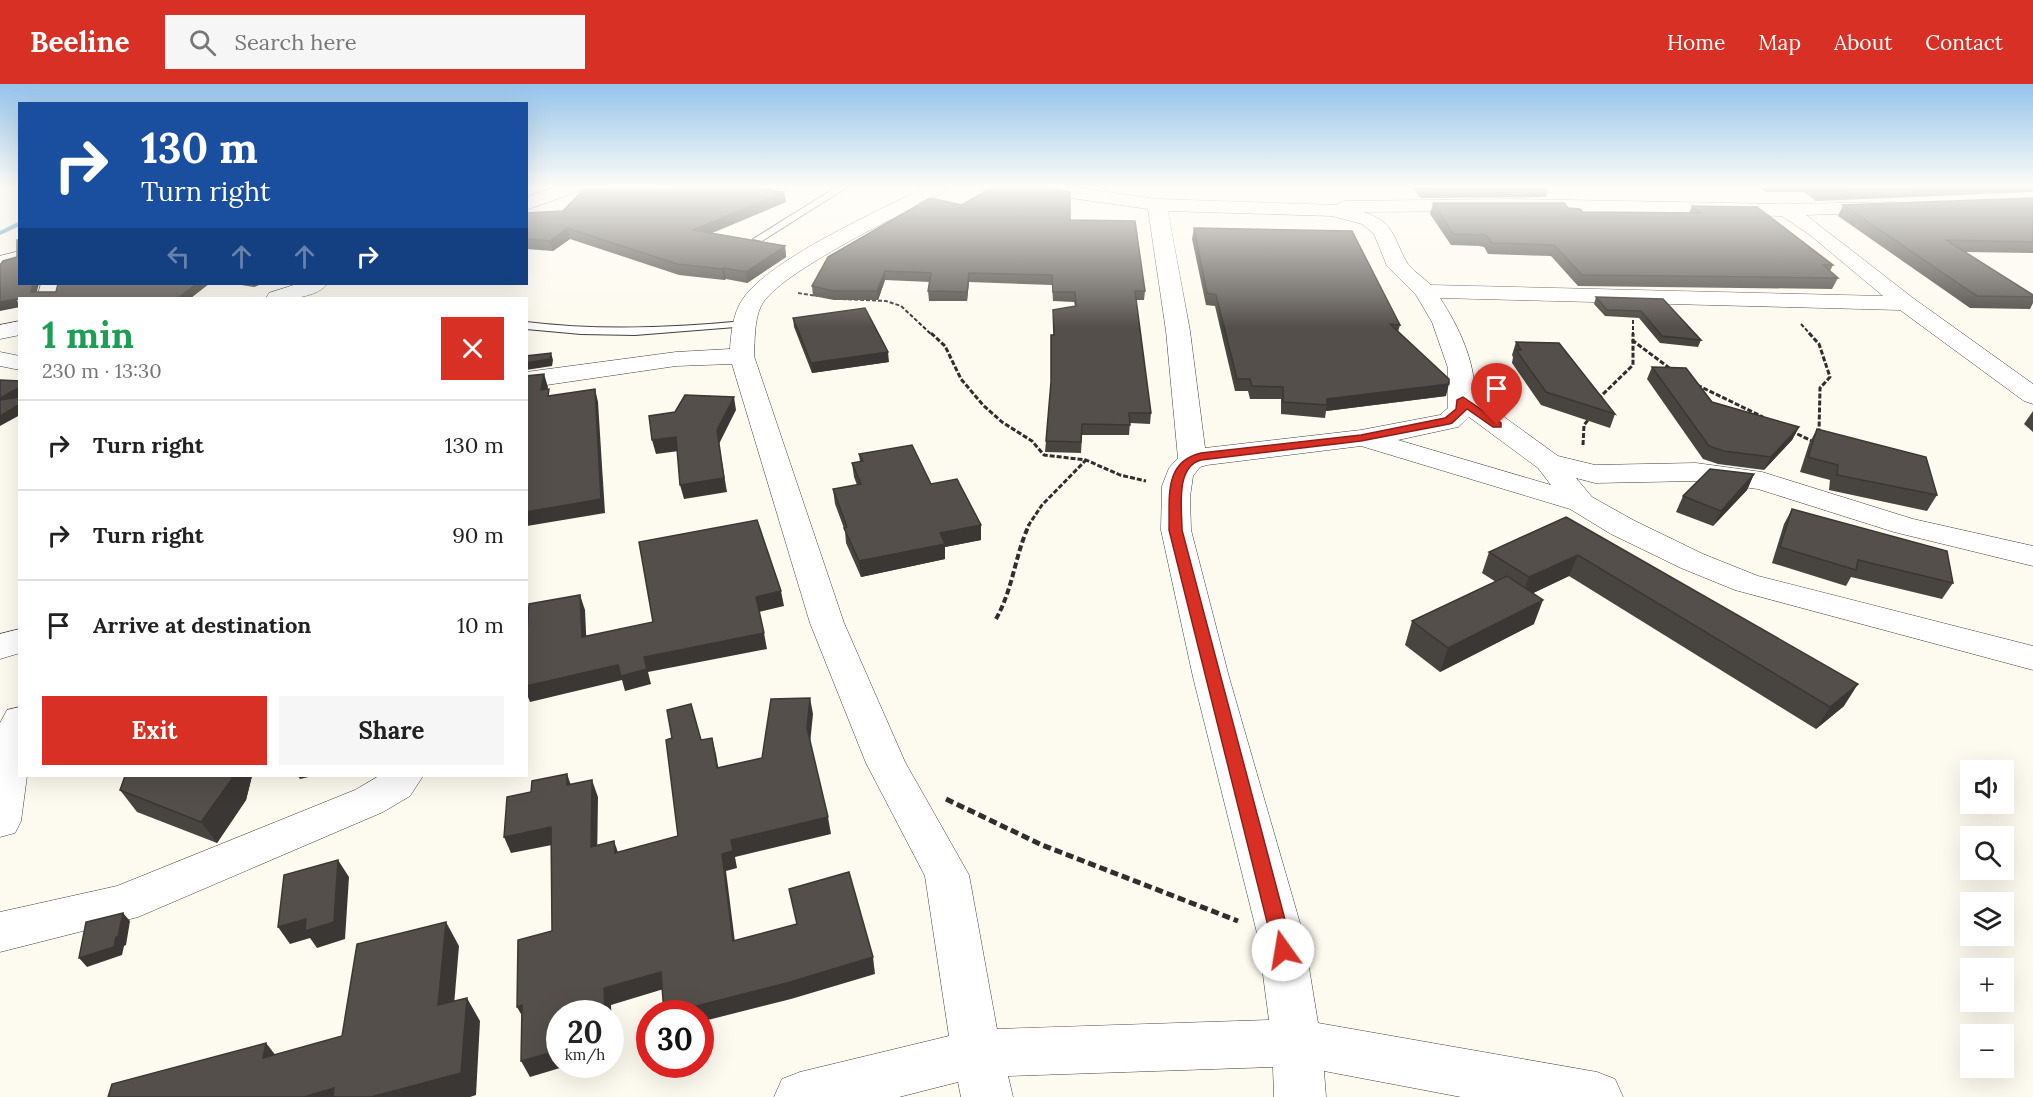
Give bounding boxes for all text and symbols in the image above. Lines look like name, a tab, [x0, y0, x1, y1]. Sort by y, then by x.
search box	[165, 15, 585, 69]
text: Beeline	[30, 24, 129, 60]
icon: search	[186, 26, 219, 59]
text: Search here	[234, 28, 357, 56]
text: Home	[1667, 29, 1725, 56]
text: Map	[1758, 29, 1801, 56]
text: About	[1834, 29, 1892, 56]
text: Contact	[1925, 29, 2003, 56]
text: 130 m	[141, 121, 258, 175]
icon: right	[42, 126, 120, 204]
text: Turn right	[141, 174, 270, 208]
icon: left	[162, 240, 195, 273]
icon: ahead	[225, 240, 258, 273]
icon: ahead	[288, 240, 321, 273]
icon: right	[351, 240, 384, 273]
text: 1 min	[42, 312, 134, 358]
button: close	[441, 317, 504, 380]
text: 230 m · 13:30	[42, 358, 162, 383]
pin	[1471, 363, 1522, 425]
icon: arrive	[1480, 372, 1513, 405]
icon: right	[42, 429, 75, 462]
text: Turn right	[93, 431, 204, 459]
text: 130 m	[445, 431, 504, 459]
icon: right	[42, 519, 75, 552]
text: Turn right	[93, 521, 204, 549]
text: 90 m	[452, 521, 504, 549]
icon: arrive	[42, 609, 75, 642]
text: Arrive at destination	[93, 611, 311, 639]
text: 10 m	[457, 611, 504, 639]
button: Exit	[42, 696, 267, 765]
button: Share	[279, 696, 504, 765]
map controls	[1960, 760, 2014, 1078]
button: sound	[1960, 760, 2014, 814]
button: search	[1960, 826, 2014, 880]
button: layers	[1960, 892, 2014, 946]
position arrow	[1251, 918, 1315, 982]
button: +	[1960, 958, 2014, 1012]
speed limit sign: 30	[636, 1000, 714, 1078]
text: 20	[567, 1013, 603, 1051]
button: −	[1960, 1024, 2014, 1078]
text: km/h	[565, 1045, 605, 1064]

